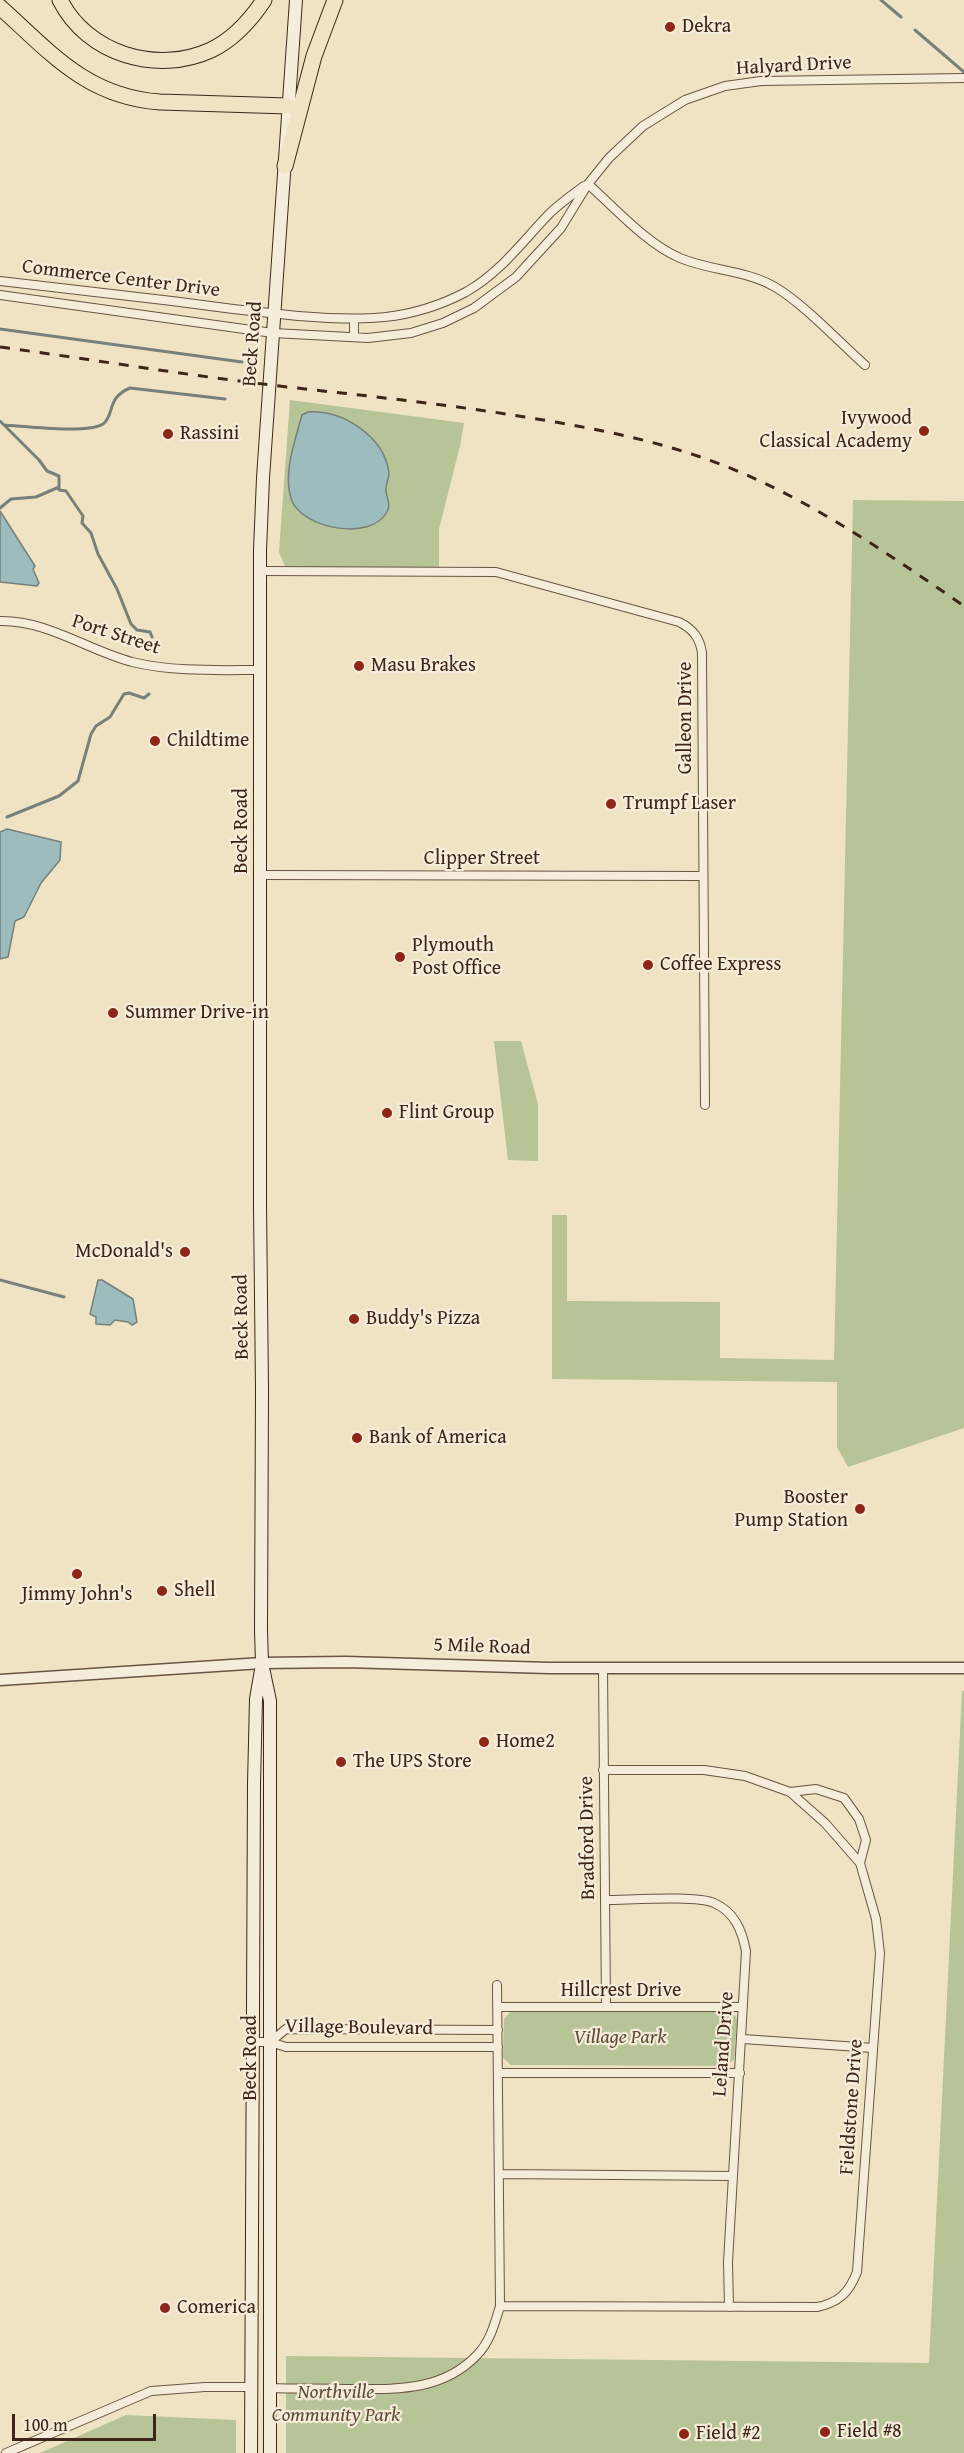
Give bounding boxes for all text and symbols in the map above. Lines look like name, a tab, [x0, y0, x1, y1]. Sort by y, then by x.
place label: Dekra	[682, 15, 731, 39]
marker: Dekra	[663, 20, 677, 34]
street label: Halyard Drive	[736, 51, 852, 81]
street label: Commerce Center Drive	[21, 255, 221, 303]
street label: Beck Road	[238, 300, 268, 388]
place label: Ivywood Classical Academy	[759, 407, 912, 454]
place label: Rassini	[180, 422, 239, 446]
marker: Ivywood Classical Academy	[917, 424, 931, 438]
marker: Rassini	[161, 427, 175, 441]
street label: Port Street	[69, 609, 163, 661]
place label: Masu Brakes	[371, 654, 476, 678]
marker: Masu Brakes	[352, 659, 366, 673]
street label: Galleon Drive	[674, 662, 698, 774]
place label: Childtime	[167, 729, 249, 753]
marker: Childtime	[148, 734, 162, 748]
street label: Beck Road	[230, 788, 254, 874]
place label: Trumpf Laser	[623, 792, 736, 816]
marker: Trumpf Laser	[604, 797, 618, 811]
street label: Clipper Street	[424, 847, 540, 871]
place label: Plymouth Post Office	[412, 934, 501, 981]
marker: Plymouth Post Office	[393, 950, 407, 964]
place label: Coffee Express	[660, 953, 781, 977]
marker: Coffee Express	[641, 958, 655, 972]
place label: Summer Drive-in	[125, 1001, 269, 1025]
marker: Summer Drive-in	[106, 1006, 120, 1020]
place label: Flint Group	[399, 1101, 494, 1125]
marker: Flint Group	[380, 1106, 394, 1120]
place label: McDonald's	[75, 1240, 173, 1264]
marker: McDonald's	[178, 1245, 192, 1259]
street label: Beck Road	[229, 1274, 255, 1360]
place label: Buddy's Pizza	[366, 1307, 480, 1331]
marker: Buddy's Pizza	[347, 1312, 361, 1326]
place label: Bank of America	[369, 1426, 507, 1450]
marker: Bank of America	[350, 1431, 364, 1445]
place label: Booster Pump Station	[735, 1486, 848, 1533]
marker: Booster Pump Station	[853, 1502, 867, 1516]
marker: Jimmy John's	[70, 1567, 84, 1581]
place label: Shell	[174, 1579, 216, 1603]
place label: Jimmy John's	[21, 1583, 133, 1607]
marker: Shell	[155, 1584, 169, 1598]
street label: 5 Mile Road	[433, 1633, 531, 1661]
place label: Home2	[496, 1730, 555, 1754]
marker: Home2	[477, 1735, 491, 1749]
place label: The UPS Store	[353, 1750, 472, 1774]
marker: The UPS Store	[334, 1755, 348, 1769]
street label: Bradford Drive	[575, 1776, 601, 1900]
street label: Hillcrest Drive	[561, 1979, 681, 2003]
street label: Leland Drive	[708, 1991, 740, 2097]
street label: Beck Road	[239, 2015, 263, 2101]
street label: Village Boulevard	[285, 2015, 433, 2041]
park label: Village Park	[574, 2026, 666, 2050]
street label: Fieldstone Drive	[835, 2038, 869, 2176]
place label: Comerica	[177, 2296, 256, 2320]
marker: Comerica	[158, 2301, 172, 2315]
park label: Northville Community Park	[272, 2381, 400, 2428]
scale bar	[15, 2402, 159, 2440]
text: 100 m	[23, 2411, 68, 2438]
place label: Field #8	[837, 2420, 902, 2444]
place label: Field #2	[696, 2422, 761, 2446]
marker: Field #8	[818, 2425, 832, 2439]
marker: Field #2	[677, 2427, 691, 2441]

